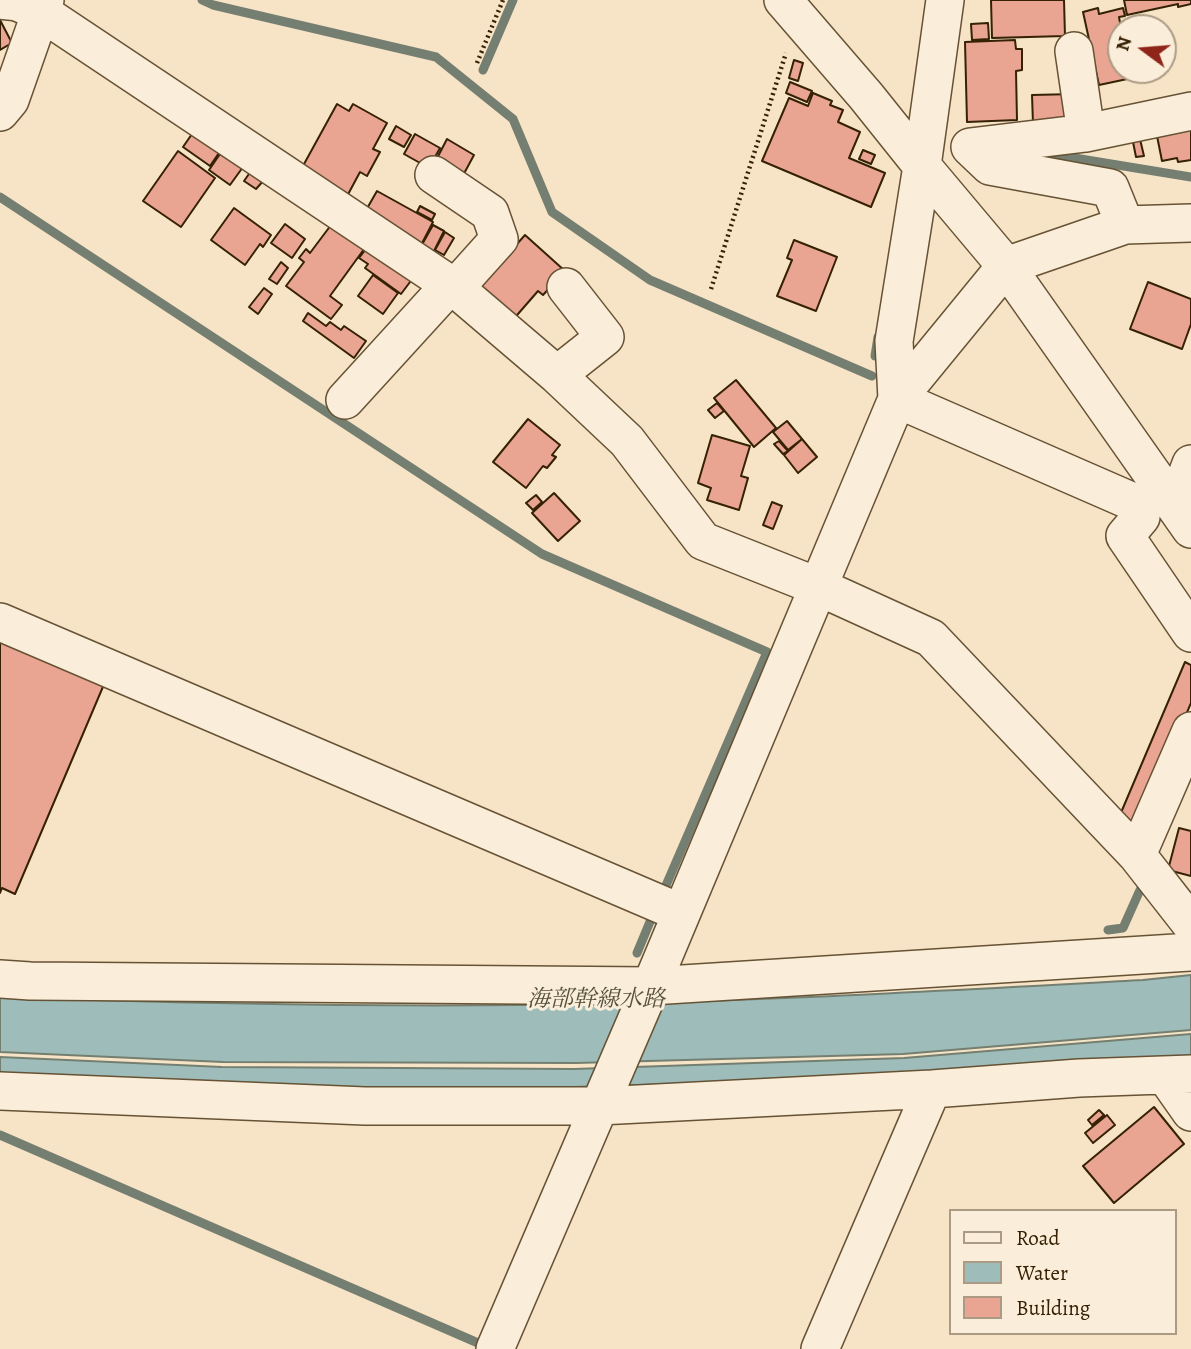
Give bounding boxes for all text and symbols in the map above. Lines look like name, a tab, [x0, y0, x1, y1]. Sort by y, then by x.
north arrow	[1107, 14, 1177, 84]
text: N	[1109, 34, 1138, 54]
water label: 海部幹線水路	[527, 986, 665, 1014]
legend	[950, 1209, 1177, 1335]
text: Road	[1016, 1224, 1060, 1252]
text: Water	[1016, 1259, 1068, 1287]
text: Building	[1016, 1294, 1090, 1322]

